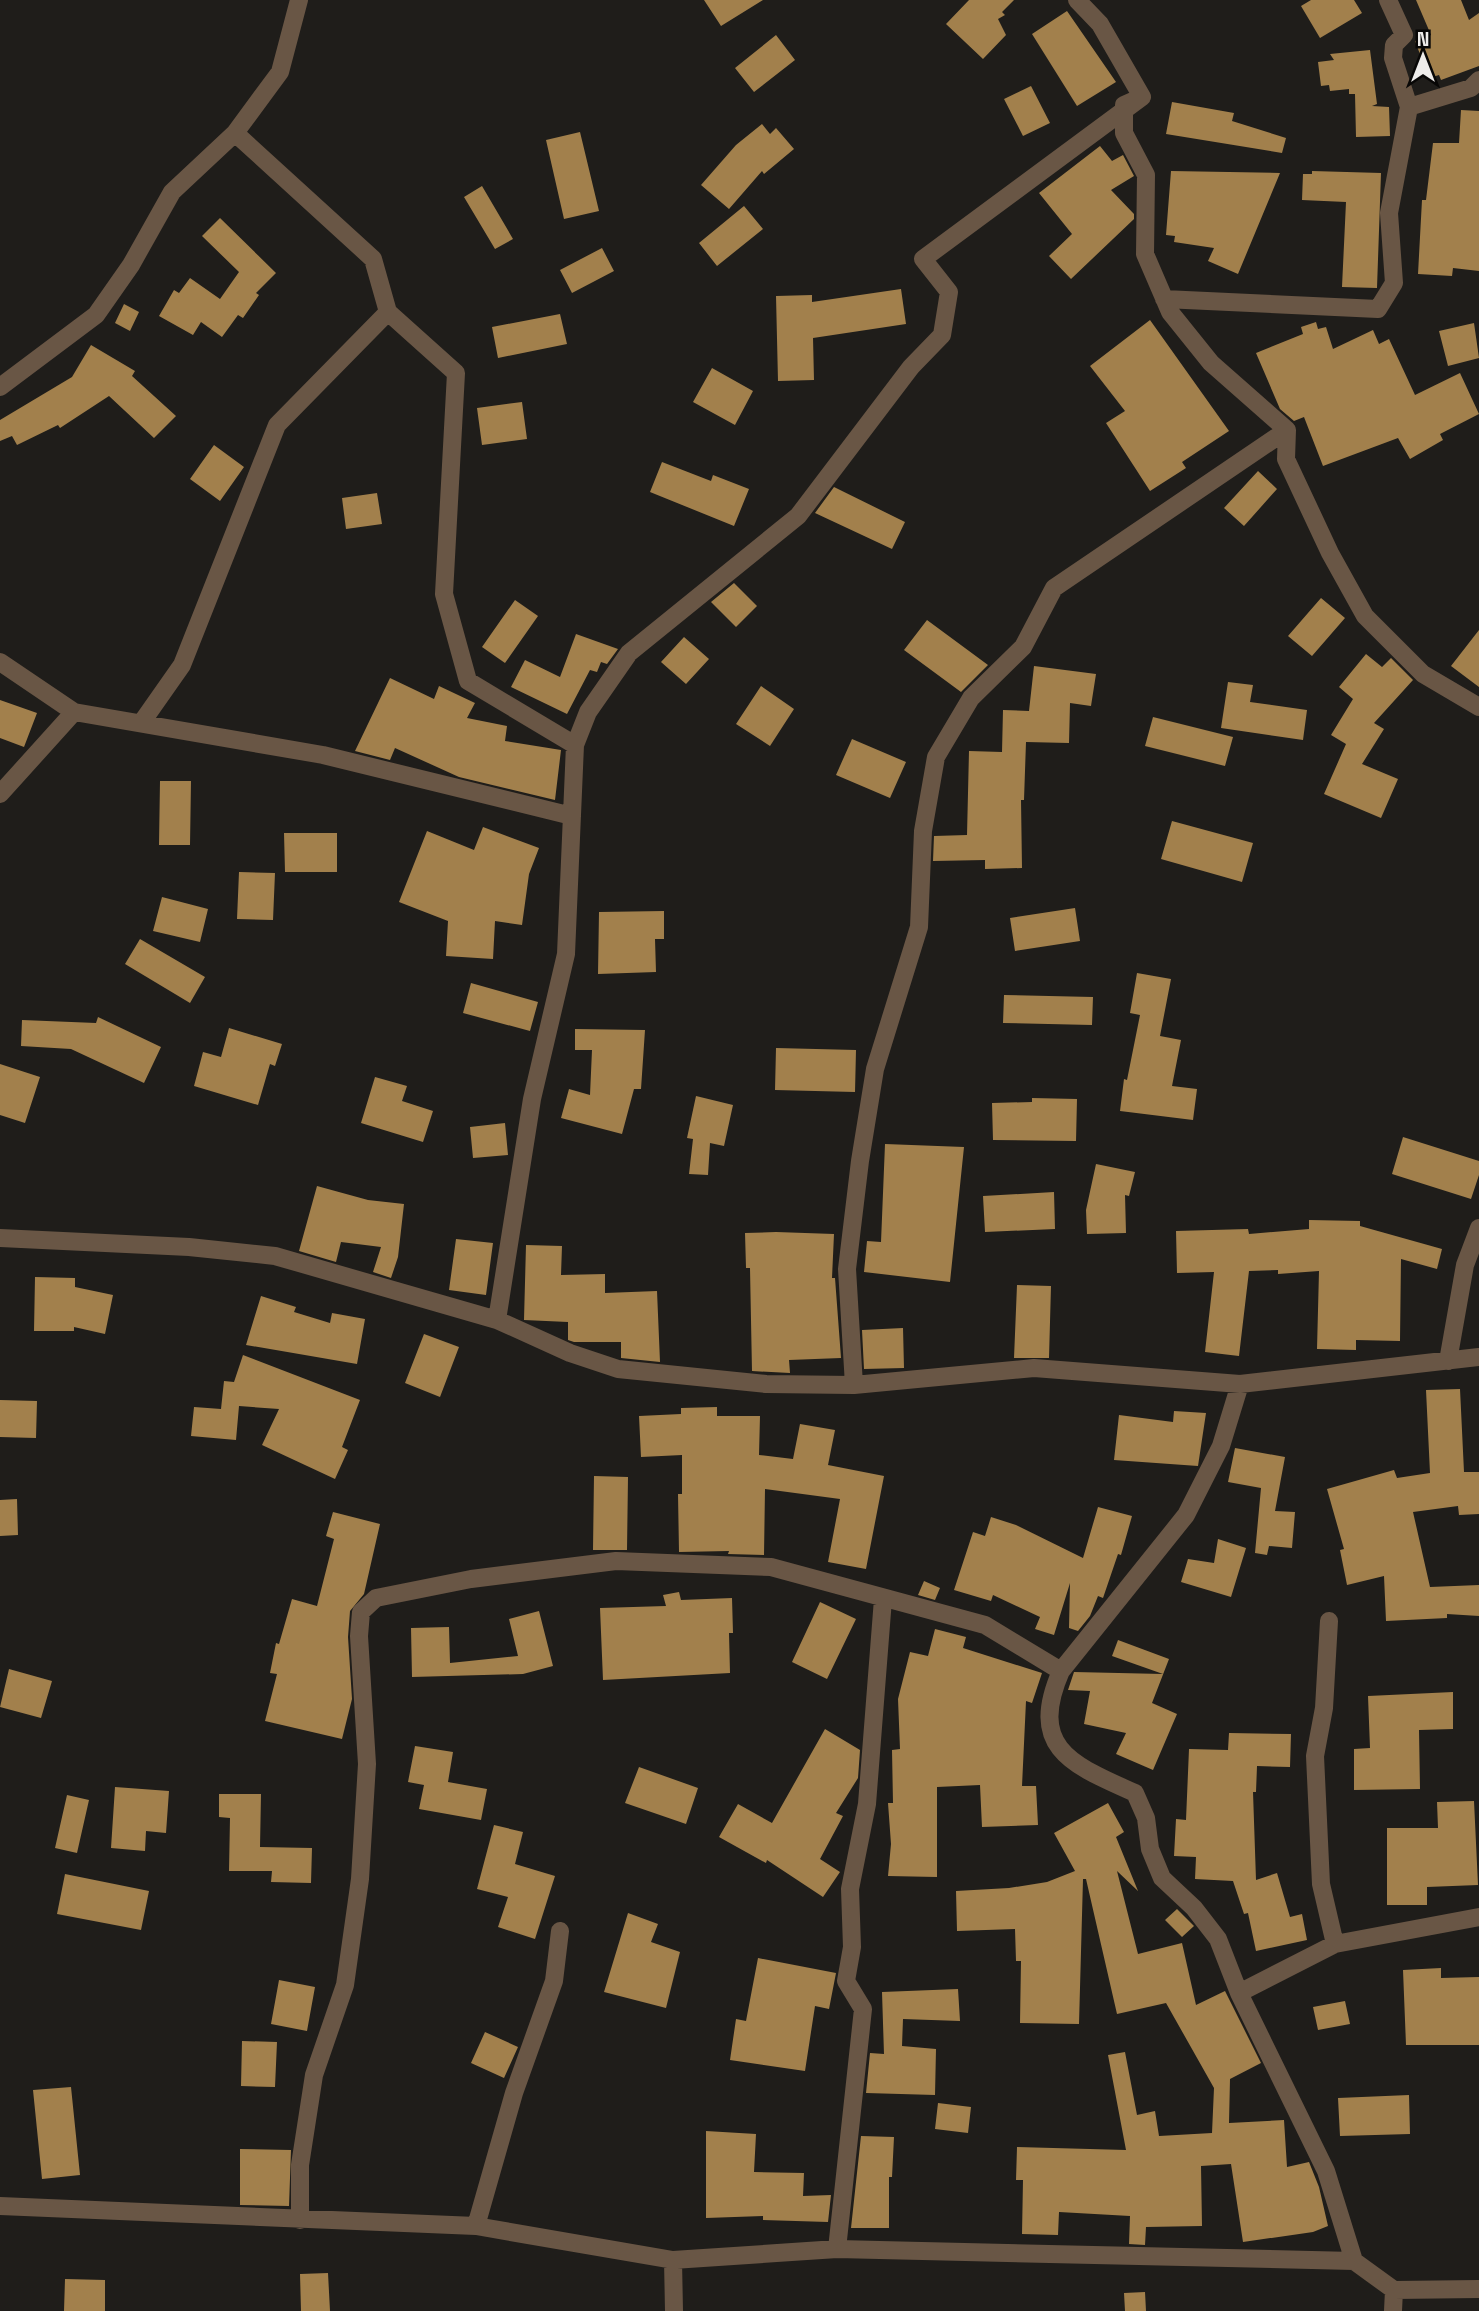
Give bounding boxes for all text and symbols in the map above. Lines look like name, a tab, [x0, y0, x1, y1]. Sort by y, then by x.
north arrow	[1388, 21, 1458, 91]
text: N	[1417, 27, 1429, 52]

